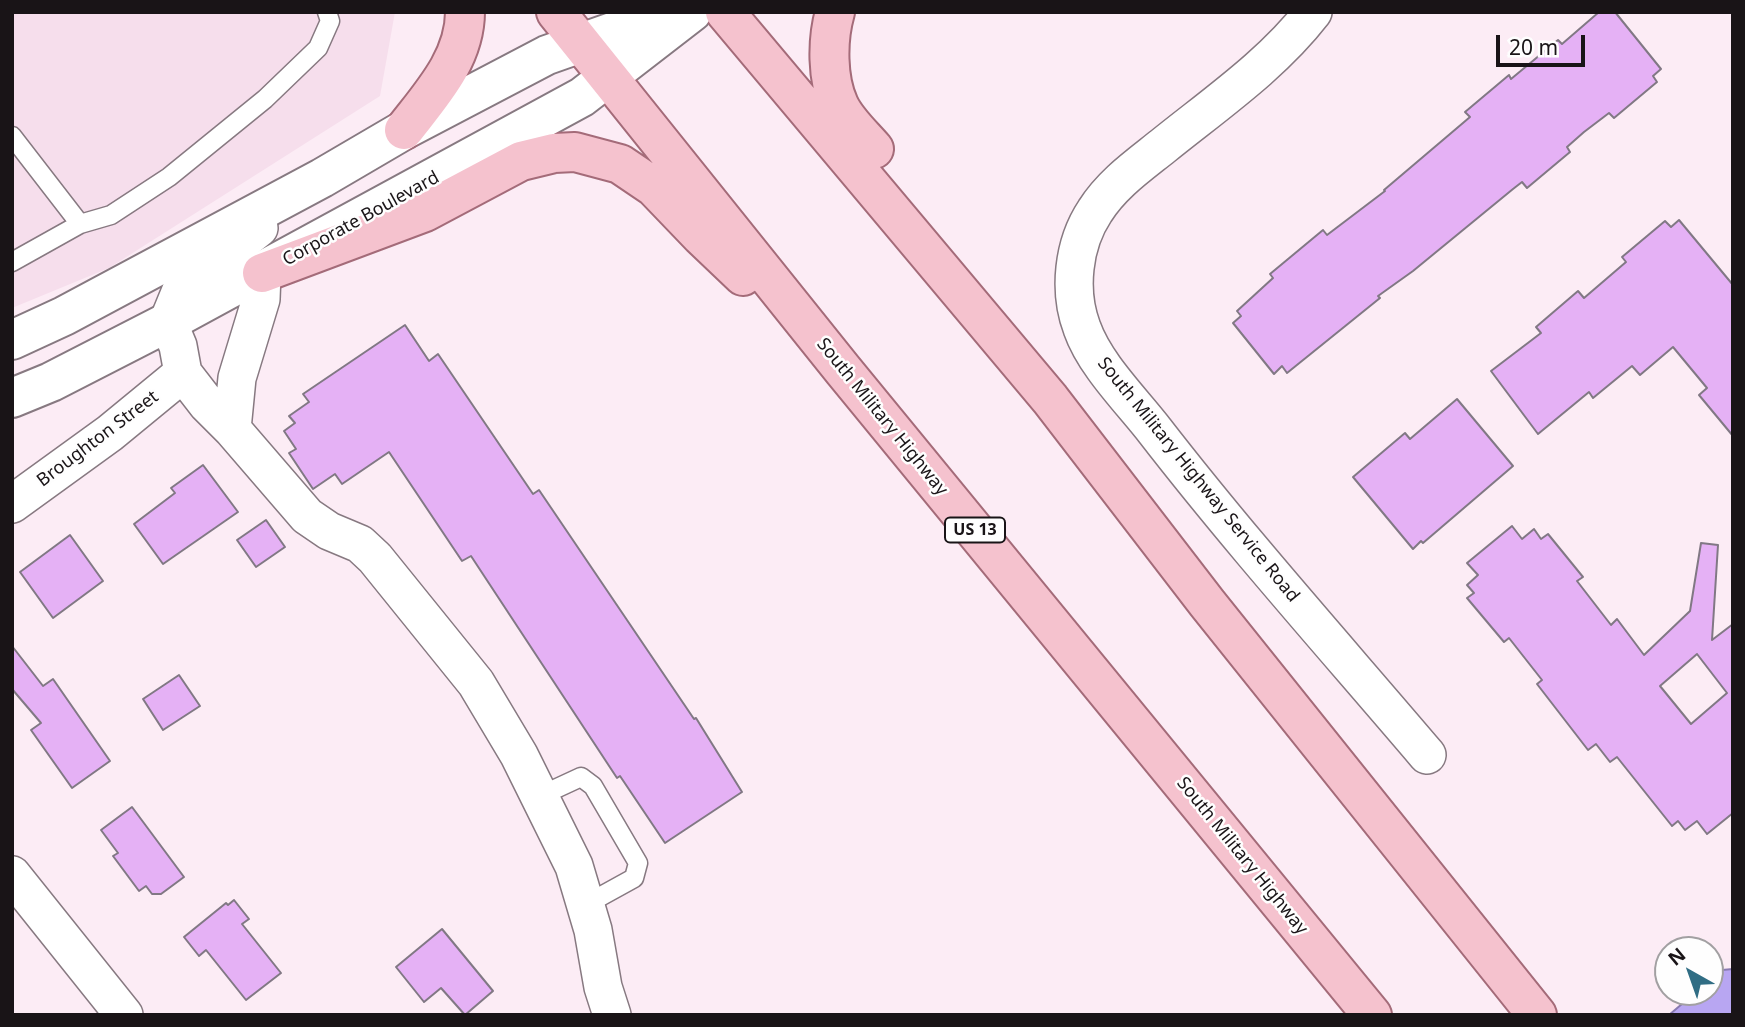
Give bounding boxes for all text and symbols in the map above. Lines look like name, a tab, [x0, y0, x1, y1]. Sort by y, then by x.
scale bar	[1500, 21, 1589, 65]
text: 20 m	[1509, 33, 1558, 61]
street label: Corporate Boulevard	[279, 167, 443, 271]
street label: South Military Highway	[812, 334, 952, 500]
street label: South Military Highway Service Road	[1092, 353, 1304, 607]
street label: Broughton Street	[33, 386, 163, 492]
road number: US 13	[945, 517, 1005, 542]
street label: South Military Highway	[1172, 773, 1312, 939]
north arrow	[1654, 936, 1724, 1006]
text: N	[1663, 942, 1691, 971]

